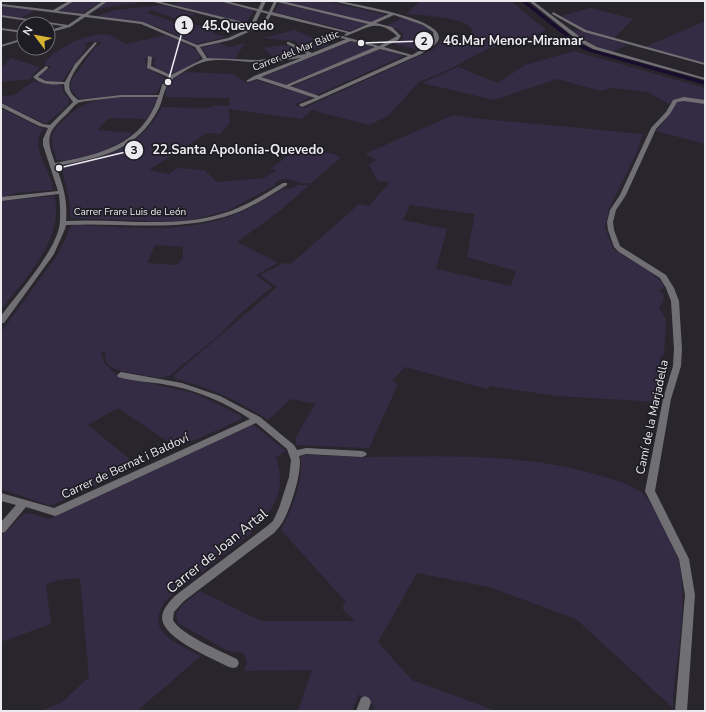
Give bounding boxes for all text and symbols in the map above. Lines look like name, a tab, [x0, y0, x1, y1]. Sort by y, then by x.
callout: 45.Quevedo	[174, 13, 282, 38]
north arrow	[16, 16, 56, 56]
text: 1	[180, 17, 188, 33]
text: 45.Quevedo	[202, 17, 274, 35]
text: N	[19, 23, 36, 38]
street label: Carrer del Mar Bàltic	[250, 27, 342, 75]
callout: 46.Mar Menor-Miramar	[414, 28, 591, 53]
text: 46.Mar Menor-Miramar	[443, 32, 584, 50]
text: 2	[420, 33, 428, 49]
callout: 22.Santa Apolonia-Quevedo	[124, 137, 332, 162]
text: 22.Santa Apolonia-Quevedo	[152, 141, 324, 159]
text: 3	[130, 142, 138, 158]
street label: Carrer Frare Luis de León	[74, 205, 186, 219]
street label: Camí de la Marjadella	[632, 358, 672, 476]
street label: Carrer de Bernat i Baldoví	[59, 429, 192, 503]
street label: Carrer de Joan Artal	[162, 504, 272, 598]

